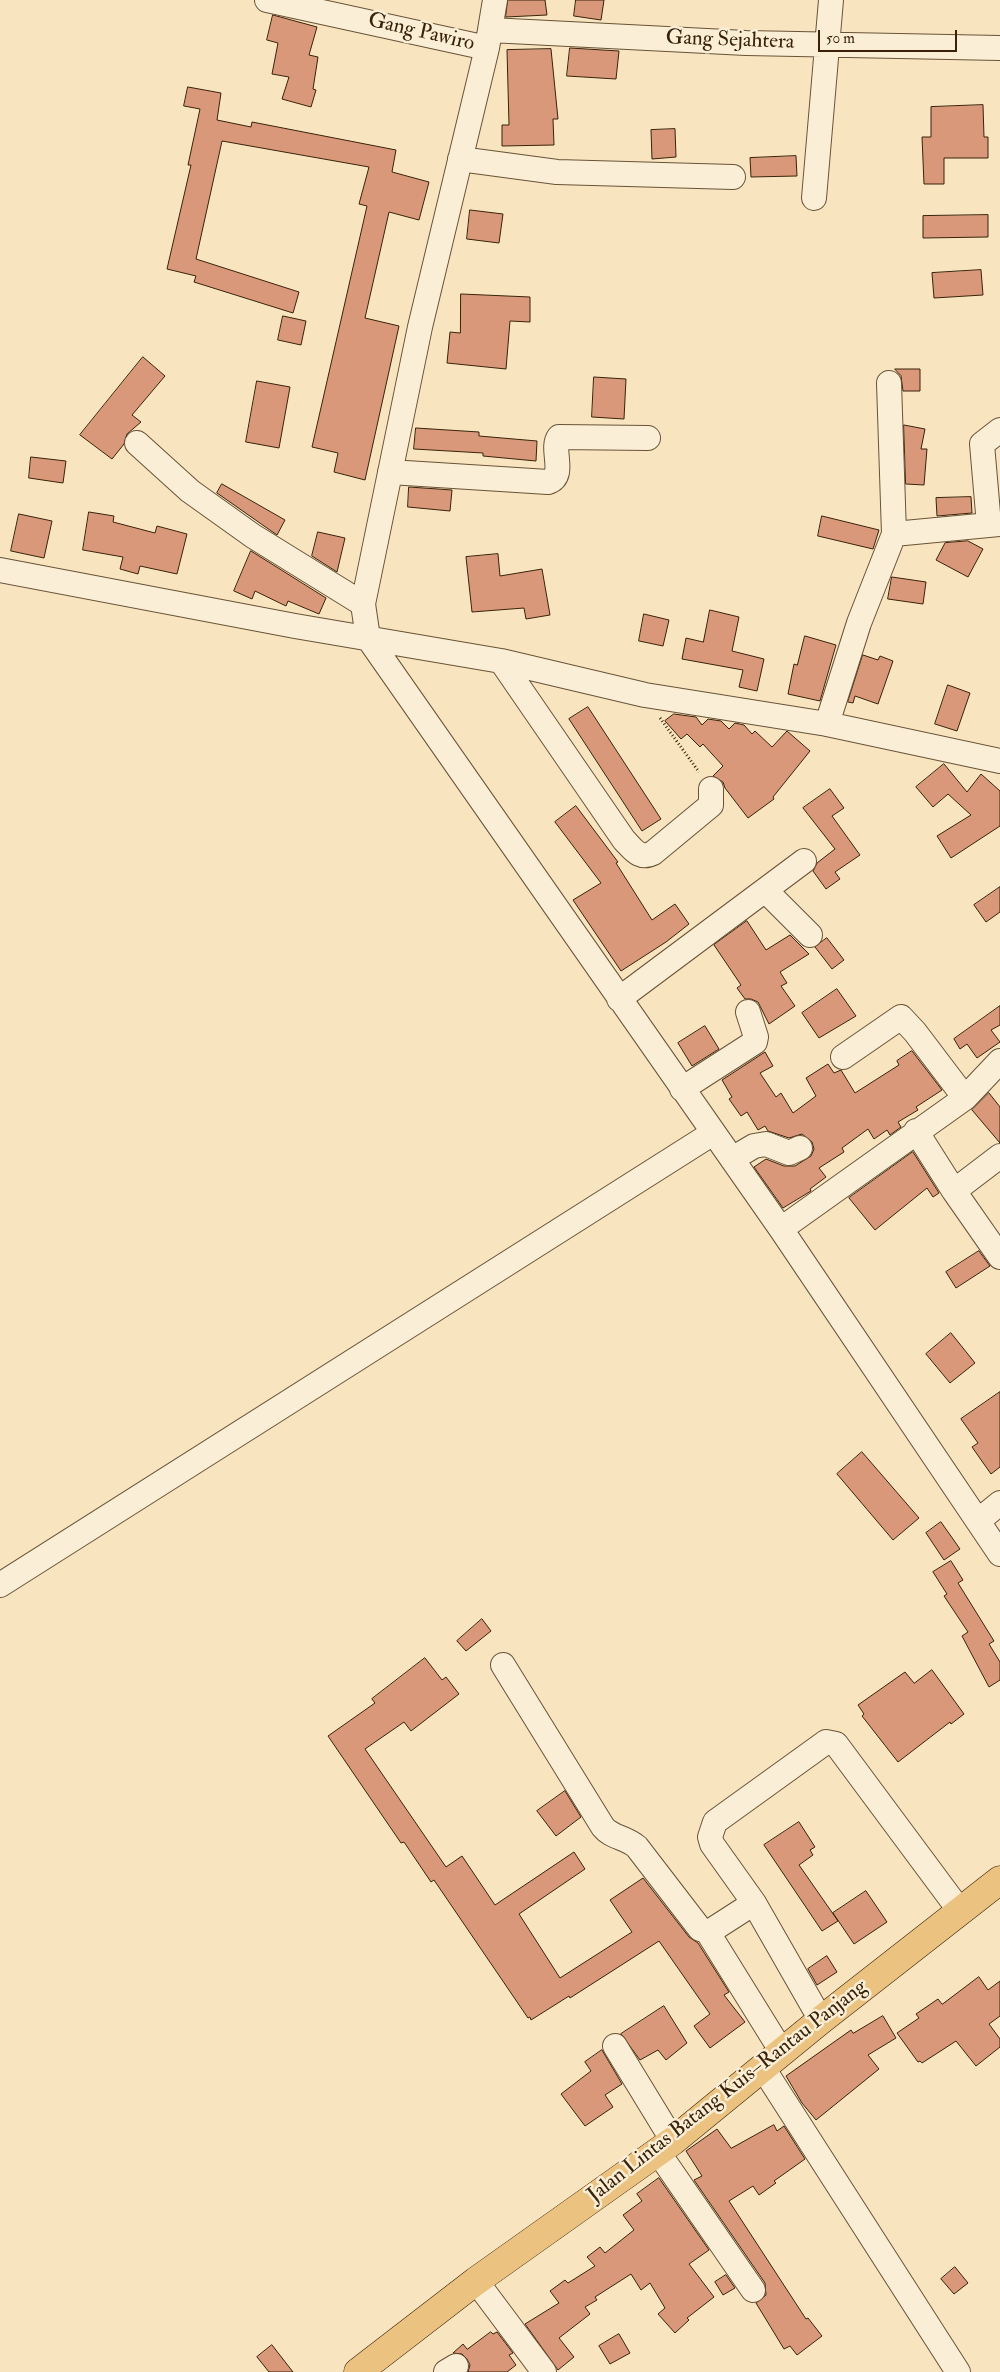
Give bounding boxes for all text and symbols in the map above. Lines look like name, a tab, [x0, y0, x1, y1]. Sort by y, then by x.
street label: Gang Pawiro	[365, 9, 477, 57]
scale bar	[820, 20, 959, 52]
street label: Gang Sejahtera	[665, 26, 795, 56]
text: 50 m	[826, 29, 855, 48]
street label: Jalan Lintas Batang Kuis–Rantau Panjang	[583, 1975, 873, 2209]

